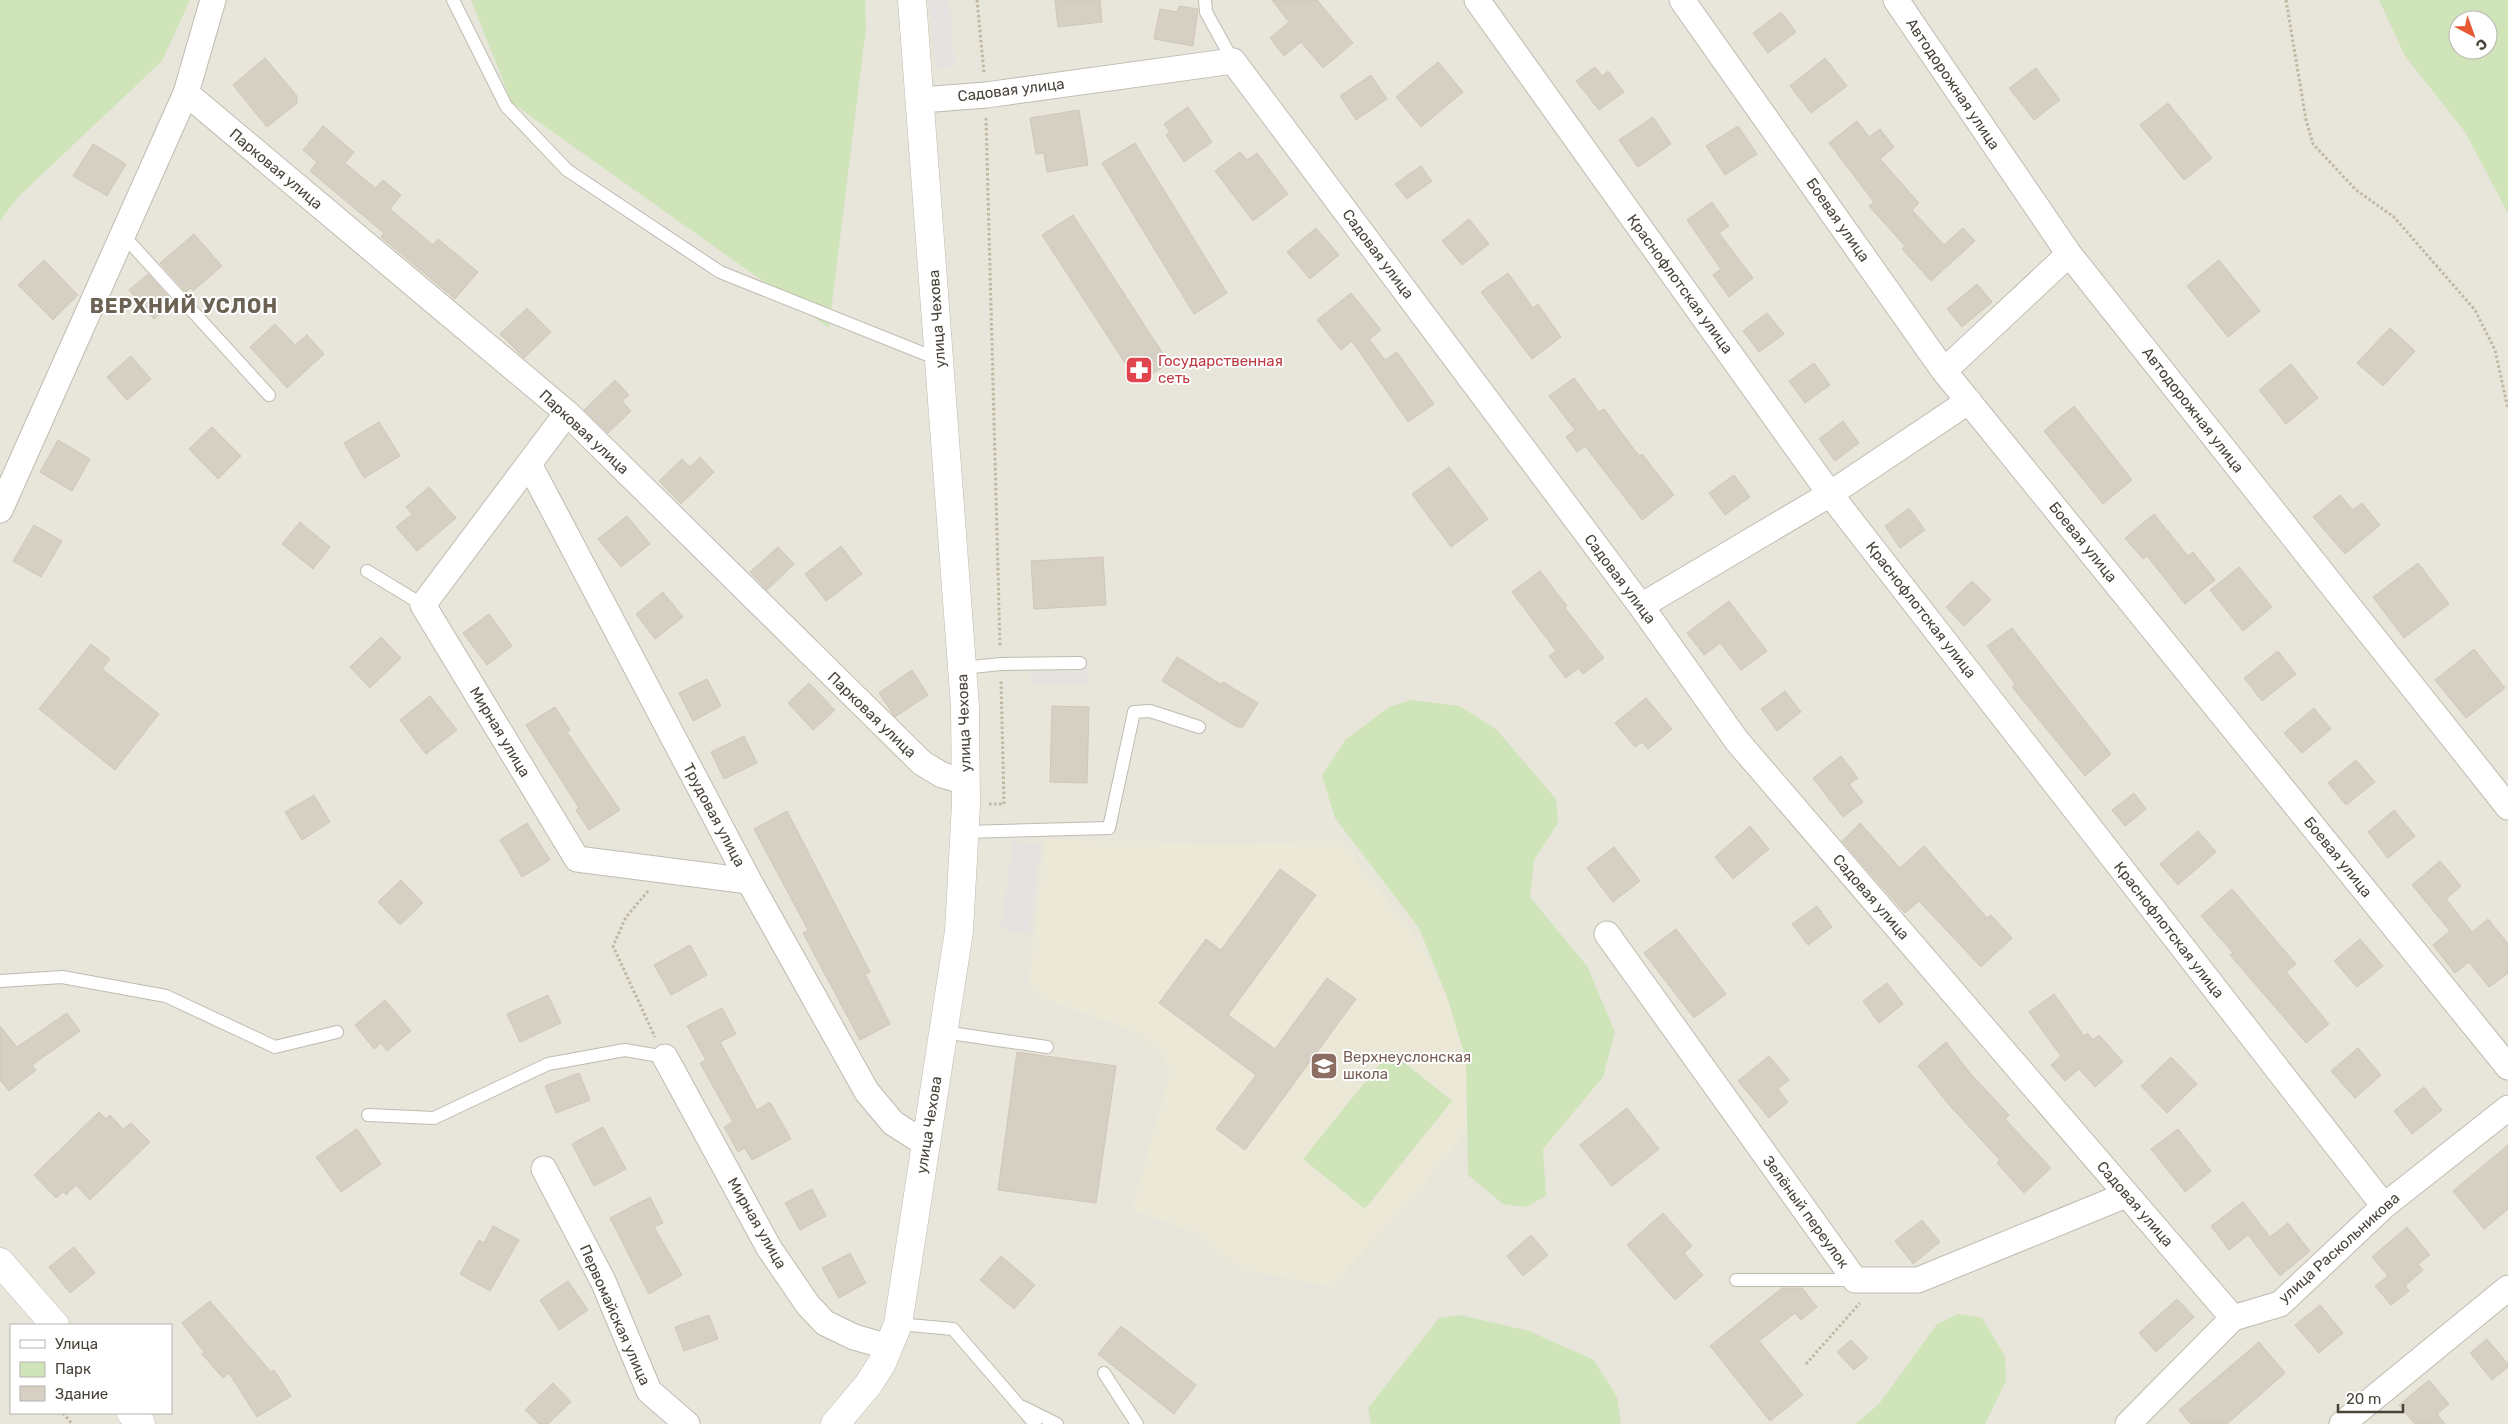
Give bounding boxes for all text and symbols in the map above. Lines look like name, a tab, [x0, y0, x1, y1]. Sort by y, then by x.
north arrow	[2448, 10, 2498, 60]
street label: Автодорожная улица	[1902, 15, 2004, 153]
text: С	[2472, 35, 2490, 54]
street label: Садовая улица	[957, 75, 1065, 105]
street label: Парковая улица	[226, 125, 326, 213]
street label: Боевая улица	[1802, 175, 1874, 265]
street label: Садовая улица	[1338, 206, 1418, 302]
street label: Краснофлотская улица	[1623, 211, 1737, 357]
street label: улица Чехова	[925, 269, 949, 369]
district label: ВЕРХНИЙ УСЛОН	[90, 294, 278, 318]
street label: Автодорожная улица	[2138, 344, 2248, 476]
place label: Государственная сеть	[1158, 352, 1283, 387]
pharmacy icon: Государственная сеть	[1124, 355, 1154, 385]
street label: Парковая улица	[535, 386, 633, 478]
street label: Боевая улица	[2045, 498, 2121, 586]
street label: Садовая улица	[1580, 531, 1660, 627]
street label: Краснофлотская улица	[1862, 538, 1980, 682]
street label: Парковая улица	[824, 668, 920, 762]
street label: улица Чехова	[953, 674, 975, 772]
street label: Мирная улица	[466, 683, 534, 781]
street label: Трудовая улица	[679, 760, 749, 870]
street label: Боевая улица	[2300, 813, 2376, 901]
street label: Садовая улица	[1829, 851, 1913, 943]
street label: Краснофлотская улица	[2110, 858, 2228, 1002]
place label: Верхнеуслонская школа	[1343, 1048, 1471, 1083]
school or university icon: Верхнеуслонская школа	[1309, 1051, 1339, 1081]
street label: улица Чехова	[912, 1075, 946, 1175]
street label: Зелёный переулок	[1759, 1152, 1853, 1272]
street label: Садовая улица	[2093, 1158, 2177, 1250]
street label: Мирная улица	[724, 1174, 790, 1272]
street label: улица Раскольникова	[2275, 1189, 2403, 1307]
street label: Первомайская улица	[576, 1242, 654, 1388]
legend	[10, 1324, 172, 1414]
text: Улица	[55, 1335, 98, 1353]
text: Парк	[55, 1360, 91, 1378]
scale bar	[2338, 1382, 2403, 1414]
text: Здание	[55, 1385, 108, 1403]
text: 20 m	[2346, 1390, 2381, 1408]

